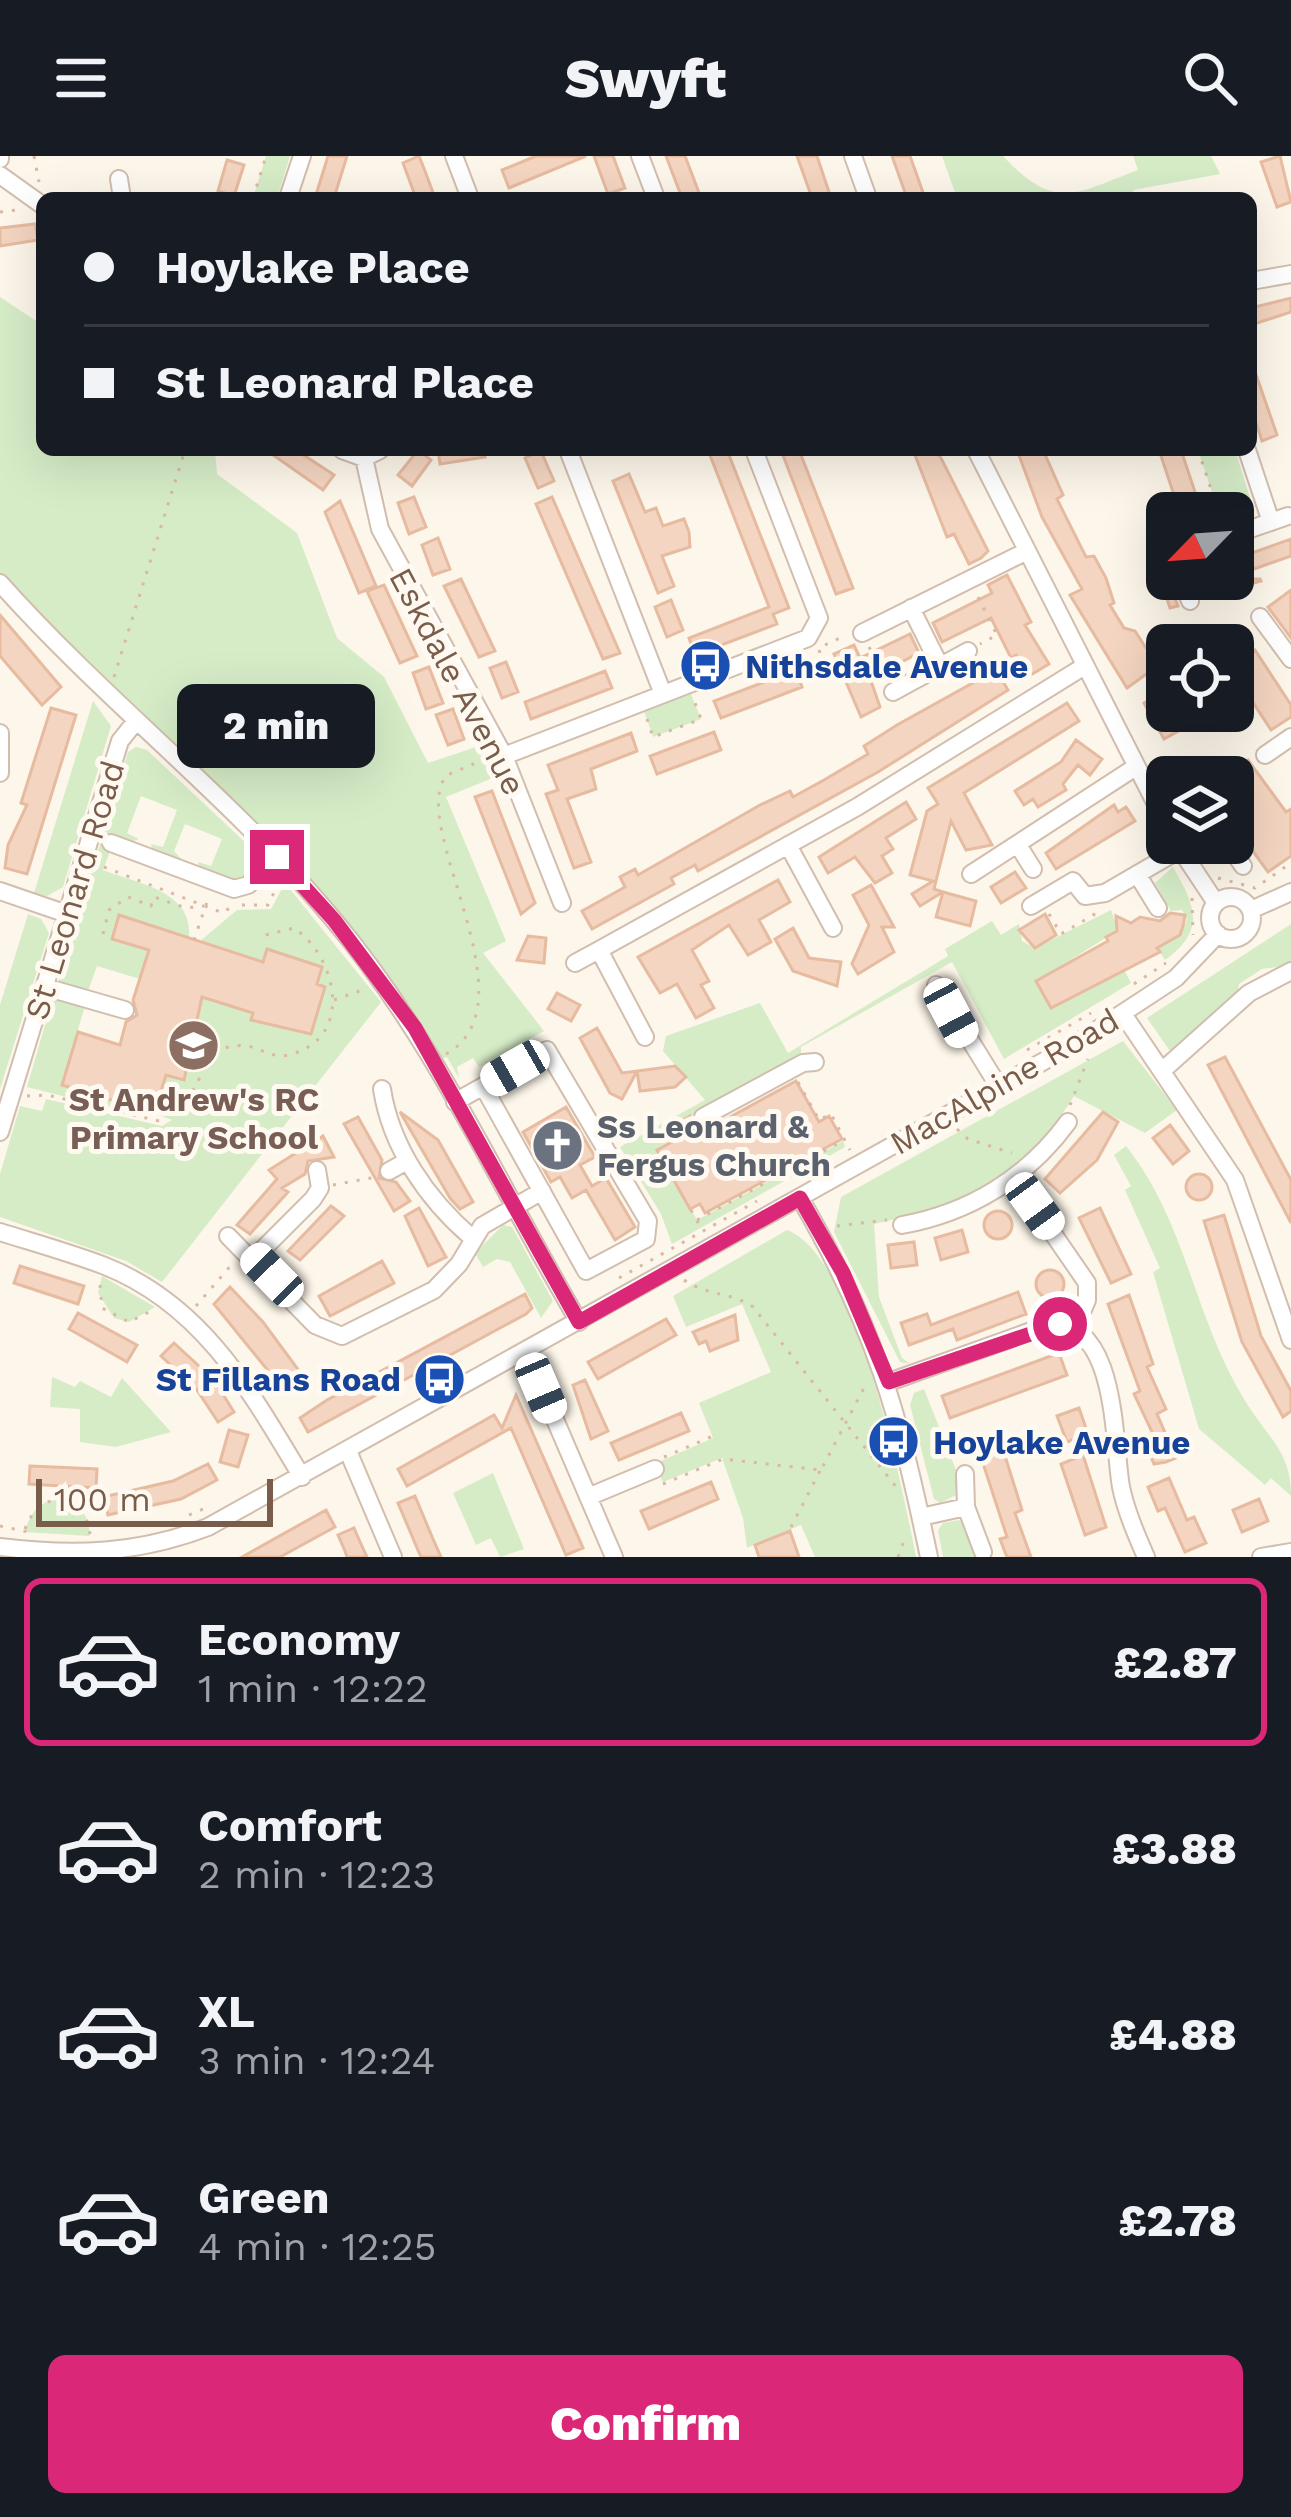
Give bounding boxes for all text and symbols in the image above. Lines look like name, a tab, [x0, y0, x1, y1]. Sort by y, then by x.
icon: menu	[48, 45, 114, 111]
icon: search	[1177, 45, 1243, 111]
text: Swyft	[565, 47, 726, 110]
text: Hoylake Place	[156, 241, 470, 294]
text: St Leonard Place	[156, 356, 534, 409]
north arrow	[1146, 492, 1254, 600]
map controls	[1146, 492, 1254, 864]
street label: Eskdale Avenue	[381, 561, 534, 802]
button: locate	[1146, 624, 1254, 732]
bus stop icon: Nithsdale Avenue	[678, 638, 734, 694]
place label: Nithsdale Avenue	[745, 647, 1028, 686]
callout: 2 min	[178, 683, 376, 767]
text: 2 min	[223, 703, 329, 748]
street label: St Leonard Road	[17, 756, 132, 1024]
button: layers	[1146, 756, 1254, 864]
route end	[250, 830, 304, 884]
car	[918, 973, 984, 1053]
street label: MacAlpine Road	[883, 1000, 1126, 1163]
school or university icon: St Andrew's RC Primary School	[166, 1017, 222, 1073]
car	[475, 1034, 555, 1102]
place label: St Andrew's RC Primary School	[69, 1080, 319, 1157]
place label: Ss Leonard & Fergus Church	[597, 1107, 831, 1184]
church icon: Ss Leonard & Fergus Church	[530, 1117, 586, 1173]
car	[999, 1166, 1071, 1246]
car	[234, 1237, 310, 1313]
route start	[1033, 1297, 1087, 1351]
car	[510, 1348, 572, 1428]
bus stop icon: St Fillans Road	[412, 1351, 468, 1407]
place label: St Fillans Road	[156, 1360, 401, 1399]
bus stop icon: Hoylake Avenue	[866, 1414, 922, 1470]
place label: Hoylake Avenue	[933, 1423, 1190, 1462]
scale bar	[36, 1473, 273, 1526]
text: 100 m	[54, 1480, 151, 1519]
icon: car	[54, 1608, 162, 1716]
text: Economy	[198, 1613, 400, 1666]
text: £2.87	[1113, 1636, 1237, 1689]
text: 1 min · 12:22	[198, 1666, 428, 1711]
icon: car	[54, 1794, 162, 1902]
text: Comfort	[198, 1799, 382, 1852]
text: £3.88	[1112, 1822, 1237, 1875]
text: 2 min · 12:23	[198, 1852, 435, 1897]
icon: car	[54, 1980, 162, 2088]
text: XL	[198, 1985, 255, 2038]
text: £4.88	[1109, 2008, 1237, 2061]
text: 3 min · 12:24	[198, 2038, 435, 2083]
icon: car	[54, 2166, 162, 2274]
text: Green	[198, 2171, 330, 2224]
text: £2.78	[1118, 2194, 1237, 2247]
text: 4 min · 12:25	[198, 2224, 436, 2269]
button: Confirm	[48, 2355, 1243, 2493]

